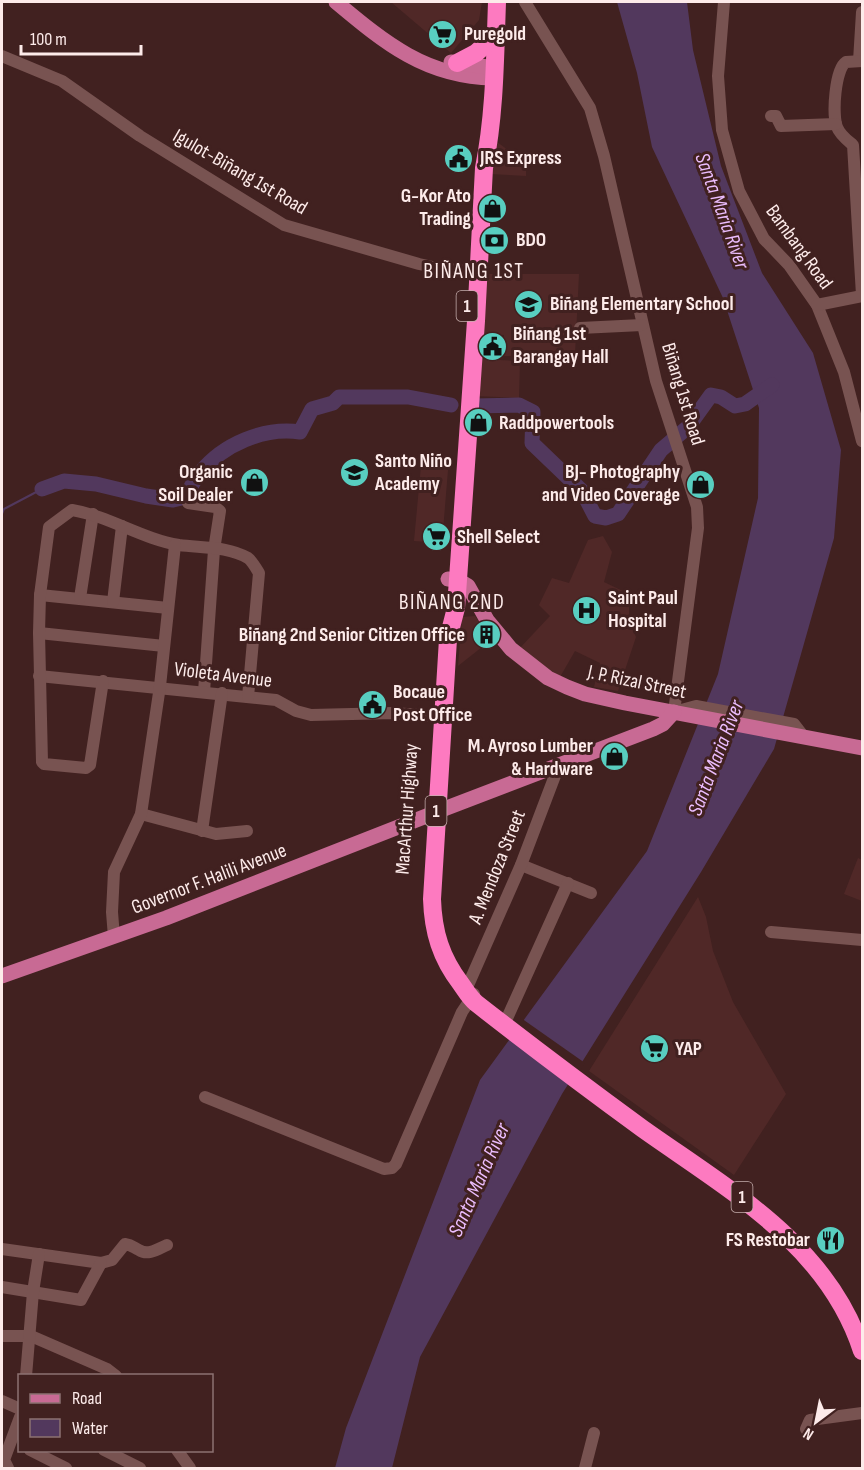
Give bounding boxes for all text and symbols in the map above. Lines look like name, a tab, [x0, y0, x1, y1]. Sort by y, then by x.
scale bar	[21, 18, 141, 56]
supermarket icon: Puregold	[427, 18, 459, 50]
place label: Puregold	[464, 22, 526, 46]
text: 100 m	[30, 29, 67, 50]
street label: Igulot-Biñang 1st Road	[169, 124, 311, 220]
public building icon: JRS Express	[443, 142, 475, 174]
place label: JRS Express	[479, 146, 562, 170]
water label: Santa Maria River	[689, 150, 755, 273]
place label: G-Kor Ato Trading	[401, 184, 472, 231]
shop icon: G-Kor Ato Trading	[476, 192, 508, 224]
street label: Bambang Road	[760, 200, 838, 294]
bank icon: BDO	[479, 224, 511, 256]
place label: BDO	[516, 228, 546, 252]
district label: BIÑANG 1ST	[423, 258, 525, 285]
school or university icon: Biñang Elementary School	[513, 288, 545, 320]
road number: 1	[456, 291, 478, 321]
place label: Biñang Elementary School	[550, 292, 734, 316]
place label: Biñang 1st Barangay Hall	[513, 322, 608, 369]
public building icon: Biñang 1st Barangay Hall	[476, 330, 508, 362]
street label: Biñang 1st Road	[656, 340, 710, 448]
shop icon: Raddpowertools	[462, 407, 494, 439]
place label: Raddpowertools	[499, 411, 615, 435]
place label: Santo Niño Academy	[374, 449, 452, 496]
school or university icon: Santo Niño Academy	[338, 457, 370, 489]
place label: Organic Soil Dealer	[158, 460, 233, 507]
place label: BJ- Photography and Video Coverage	[542, 460, 681, 507]
shop icon: Organic Soil Dealer	[238, 467, 270, 499]
shop icon: BJ- Photography and Video Coverage	[685, 468, 717, 500]
supermarket icon: Shell Select	[420, 521, 452, 553]
place label: Shell Select	[457, 525, 540, 549]
place label: Saint Paul Hospital	[608, 586, 678, 633]
district label: BIÑANG 2ND	[399, 589, 505, 616]
hospital icon: Saint Paul Hospital	[571, 594, 603, 626]
building icon: Biñang 2nd Senior Citizen Office	[470, 619, 502, 651]
place label: Biñang 2nd Senior Citizen Office	[239, 623, 465, 647]
street label: Violeta Avenue	[173, 657, 273, 693]
street label: J. P. Rizal Street	[584, 660, 689, 704]
place label: Bocaue Post Office	[393, 680, 472, 727]
public building icon: Bocaue Post Office	[356, 688, 388, 720]
water label: Santa Maria River	[683, 696, 750, 819]
place label: M. Ayroso Lumber & Hardware	[468, 734, 593, 781]
shop icon: M. Ayroso Lumber & Hardware	[598, 741, 630, 773]
street label: MacArthur Highway	[390, 742, 424, 875]
road number: 1	[426, 796, 446, 826]
street label: A. Mendoza Street	[463, 806, 531, 928]
street label: Governor F. Halili Avenue	[128, 838, 290, 920]
supermarket icon: YAP	[638, 1033, 670, 1065]
place label: YAP	[675, 1037, 702, 1061]
water label: Santa Maria River	[443, 1118, 516, 1241]
road number: 1	[732, 1182, 752, 1212]
restaurant icon: FS Restobar	[815, 1224, 847, 1256]
place label: FS Restobar	[726, 1228, 810, 1252]
legend	[18, 1374, 213, 1452]
text: Road	[72, 1388, 102, 1409]
north arrow	[786, 1392, 846, 1452]
text: Water	[72, 1418, 108, 1439]
text: N	[800, 1423, 818, 1444]

